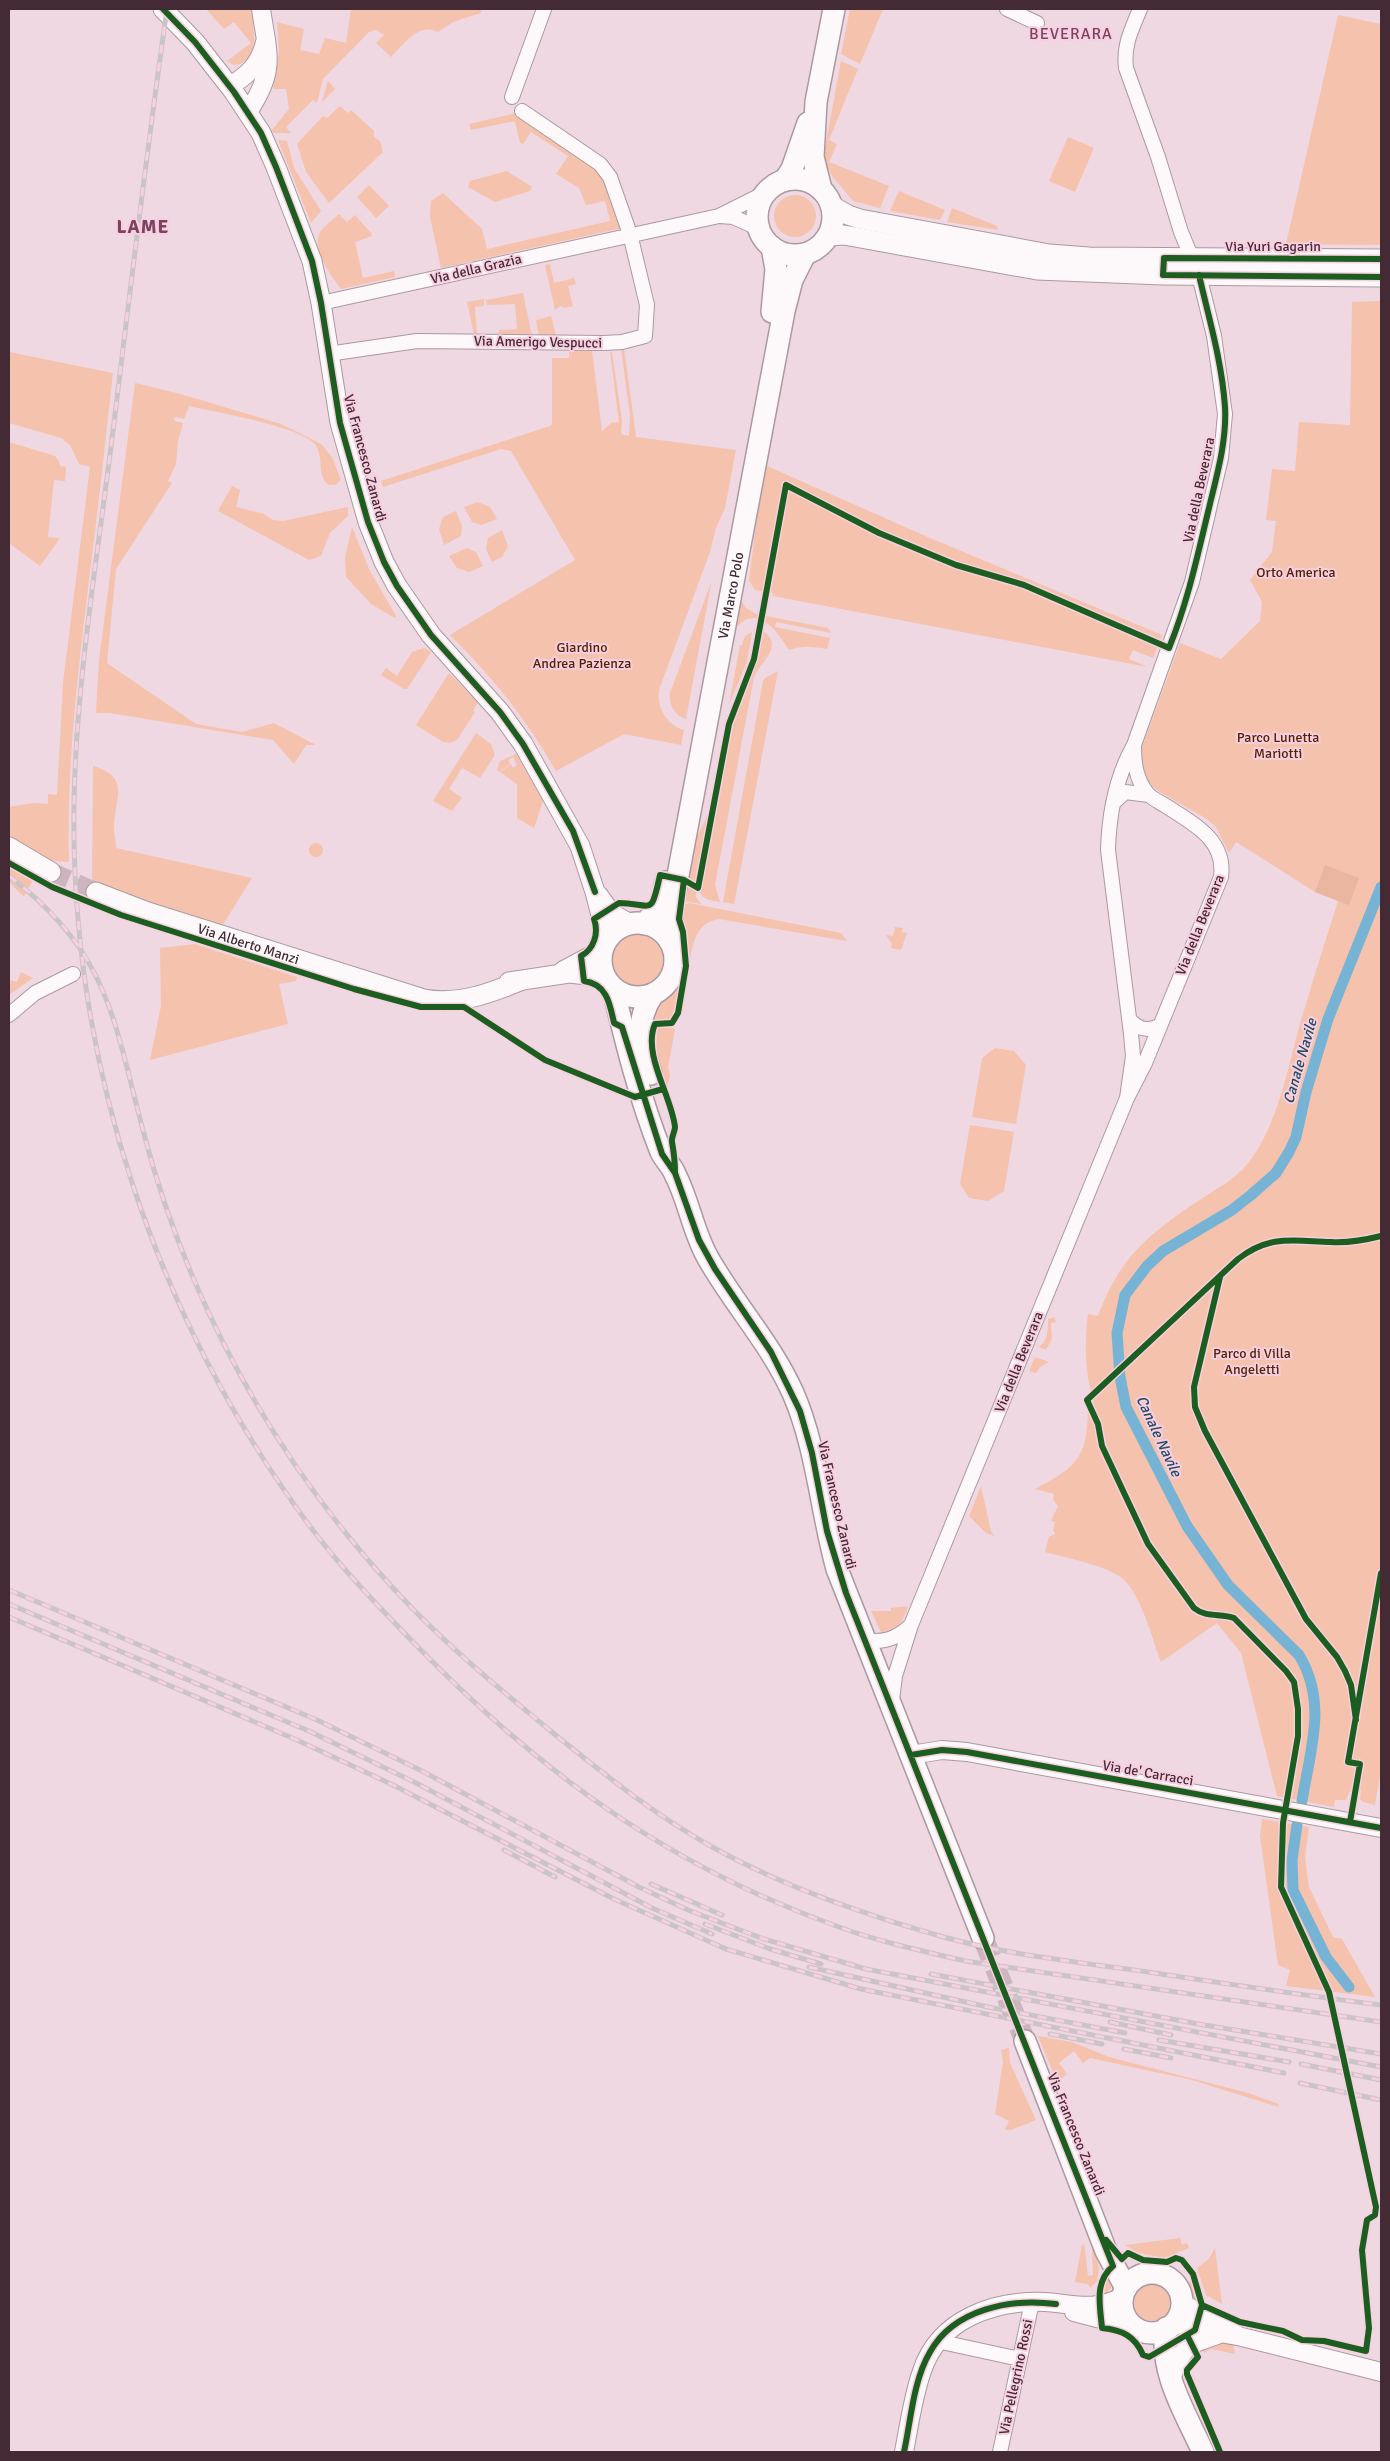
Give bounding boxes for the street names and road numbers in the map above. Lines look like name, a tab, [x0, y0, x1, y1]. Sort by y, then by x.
street label: Via Yuri Gagarin	[1225, 238, 1321, 255]
street label: Via della Grazia	[429, 250, 523, 288]
street label: Via Amerigo Vespucci	[474, 332, 602, 352]
street label: Via Francesco Zanardi	[340, 393, 390, 523]
street label: Via della Beverara	[1180, 436, 1218, 544]
street label: Via Marco Polo	[714, 550, 747, 640]
street label: Via della Beverara	[1172, 872, 1228, 978]
street label: Via Alberto Manzi	[195, 920, 301, 968]
street label: Via della Beverara	[991, 1309, 1047, 1415]
street label: Via Francesco Zanardi	[814, 1439, 860, 1571]
street label: Via de' Carracci	[1101, 1757, 1195, 1789]
street label: Via Francesco Zanardi	[1044, 2070, 1108, 2198]
street label: Via Pellegrino Rossi	[995, 2318, 1037, 2436]

